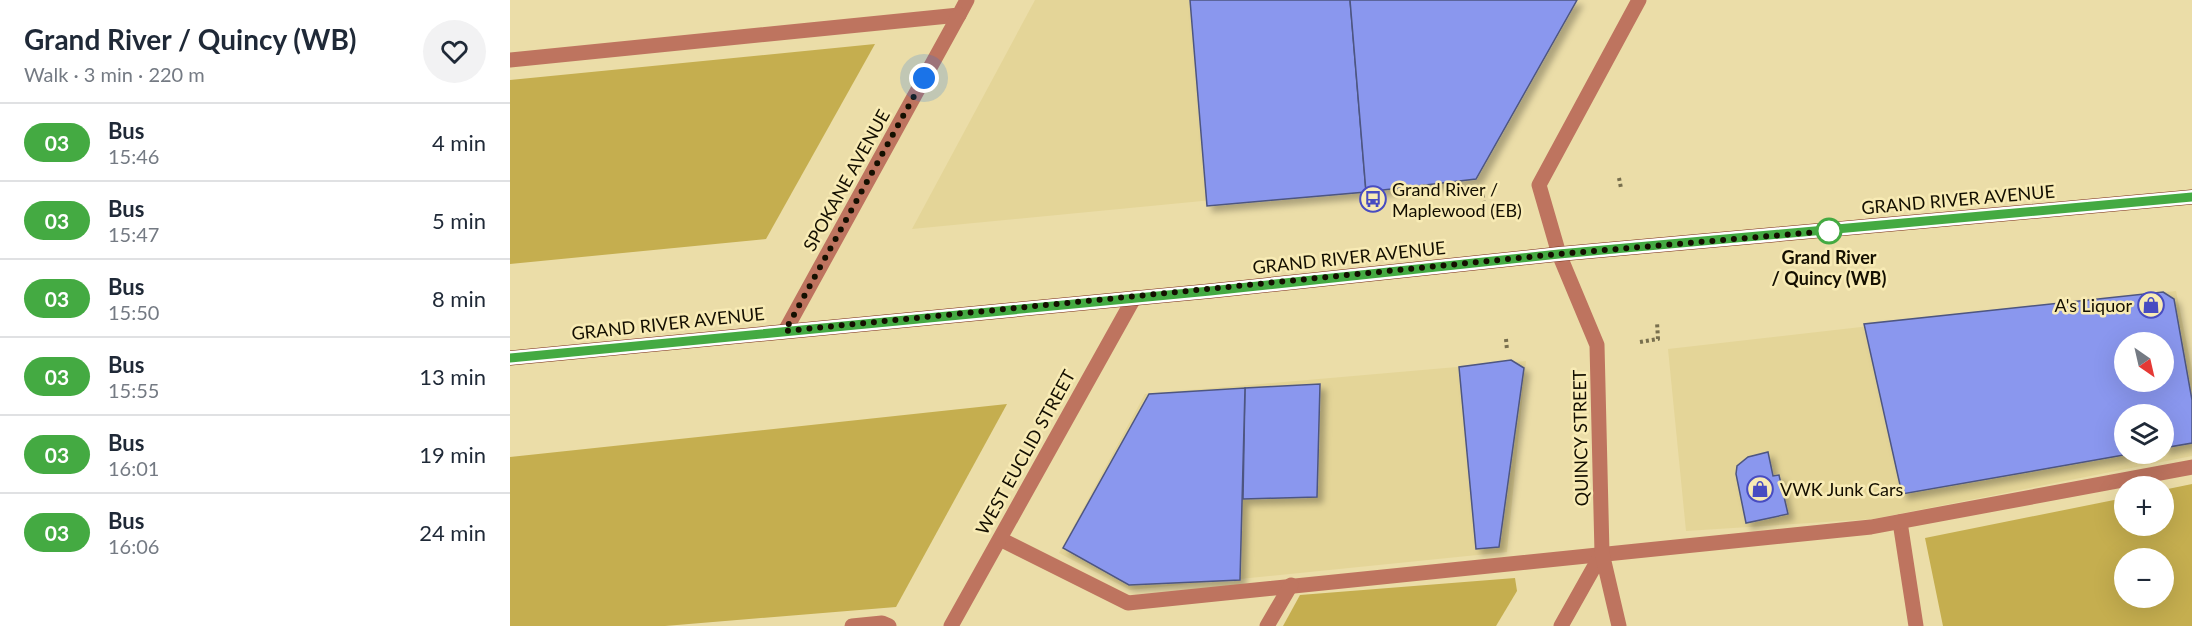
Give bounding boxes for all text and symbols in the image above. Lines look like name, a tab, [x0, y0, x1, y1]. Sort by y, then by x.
button: heart	[423, 20, 486, 83]
text: Grand River / Quincy (WB)	[24, 22, 357, 56]
text: Walk · 3 min · 220 m	[24, 62, 205, 86]
your location	[909, 63, 939, 93]
street label: SPOKANE AVENUE	[798, 105, 894, 255]
text: Bus	[108, 117, 144, 144]
text: 4 min	[432, 129, 486, 156]
text: 03	[45, 130, 69, 155]
text: 15:46	[108, 144, 159, 168]
place label: Grand River / Maplewood (EB)	[1392, 178, 1522, 221]
street label: GRAND RIVER AVENUE	[1860, 180, 2056, 218]
bus stop icon: Grand River / Maplewood (EB)	[1358, 184, 1388, 214]
text: Bus	[108, 195, 144, 222]
text: 5 min	[432, 207, 486, 234]
text: 03	[45, 208, 69, 233]
marker: Grand River / Quincy (WB)	[1816, 218, 1842, 244]
text: 15:47	[108, 222, 159, 246]
street label: GRAND RIVER AVENUE	[1251, 236, 1447, 278]
place label: Grand River / Quincy (WB)	[1772, 246, 1886, 289]
text: Bus	[108, 273, 144, 300]
text: 8 min	[432, 285, 486, 312]
text: 03	[45, 286, 69, 311]
shop icon: A's Liquor	[2136, 290, 2166, 320]
place label: A's Liquor	[2054, 294, 2132, 316]
text: 15:50	[108, 300, 159, 324]
street label: GRAND RIVER AVENUE	[570, 302, 766, 344]
north arrow	[2114, 332, 2174, 392]
map controls	[2114, 332, 2174, 608]
text: Bus	[108, 351, 144, 378]
text: 13 min	[419, 363, 486, 390]
text: 03	[45, 364, 69, 389]
street label: WEST EUCLID STREET	[971, 366, 1080, 538]
street label: QUINCY STREET	[1568, 369, 1592, 507]
text: 15:55	[108, 378, 159, 402]
button: layers	[2114, 404, 2174, 464]
text: Bus	[108, 429, 144, 456]
text: 19 min	[419, 441, 486, 468]
text: 03	[45, 442, 69, 467]
text: 16:01	[108, 456, 159, 480]
shop icon: VWK Junk Cars	[1745, 474, 1775, 504]
button: +	[2114, 476, 2174, 536]
place label: VWK Junk Cars	[1780, 478, 1903, 500]
text: Bus	[108, 507, 144, 534]
text: 24 min	[419, 519, 486, 546]
text: 03	[45, 520, 69, 545]
text: 16:06	[108, 534, 159, 558]
button: −	[2114, 548, 2174, 608]

